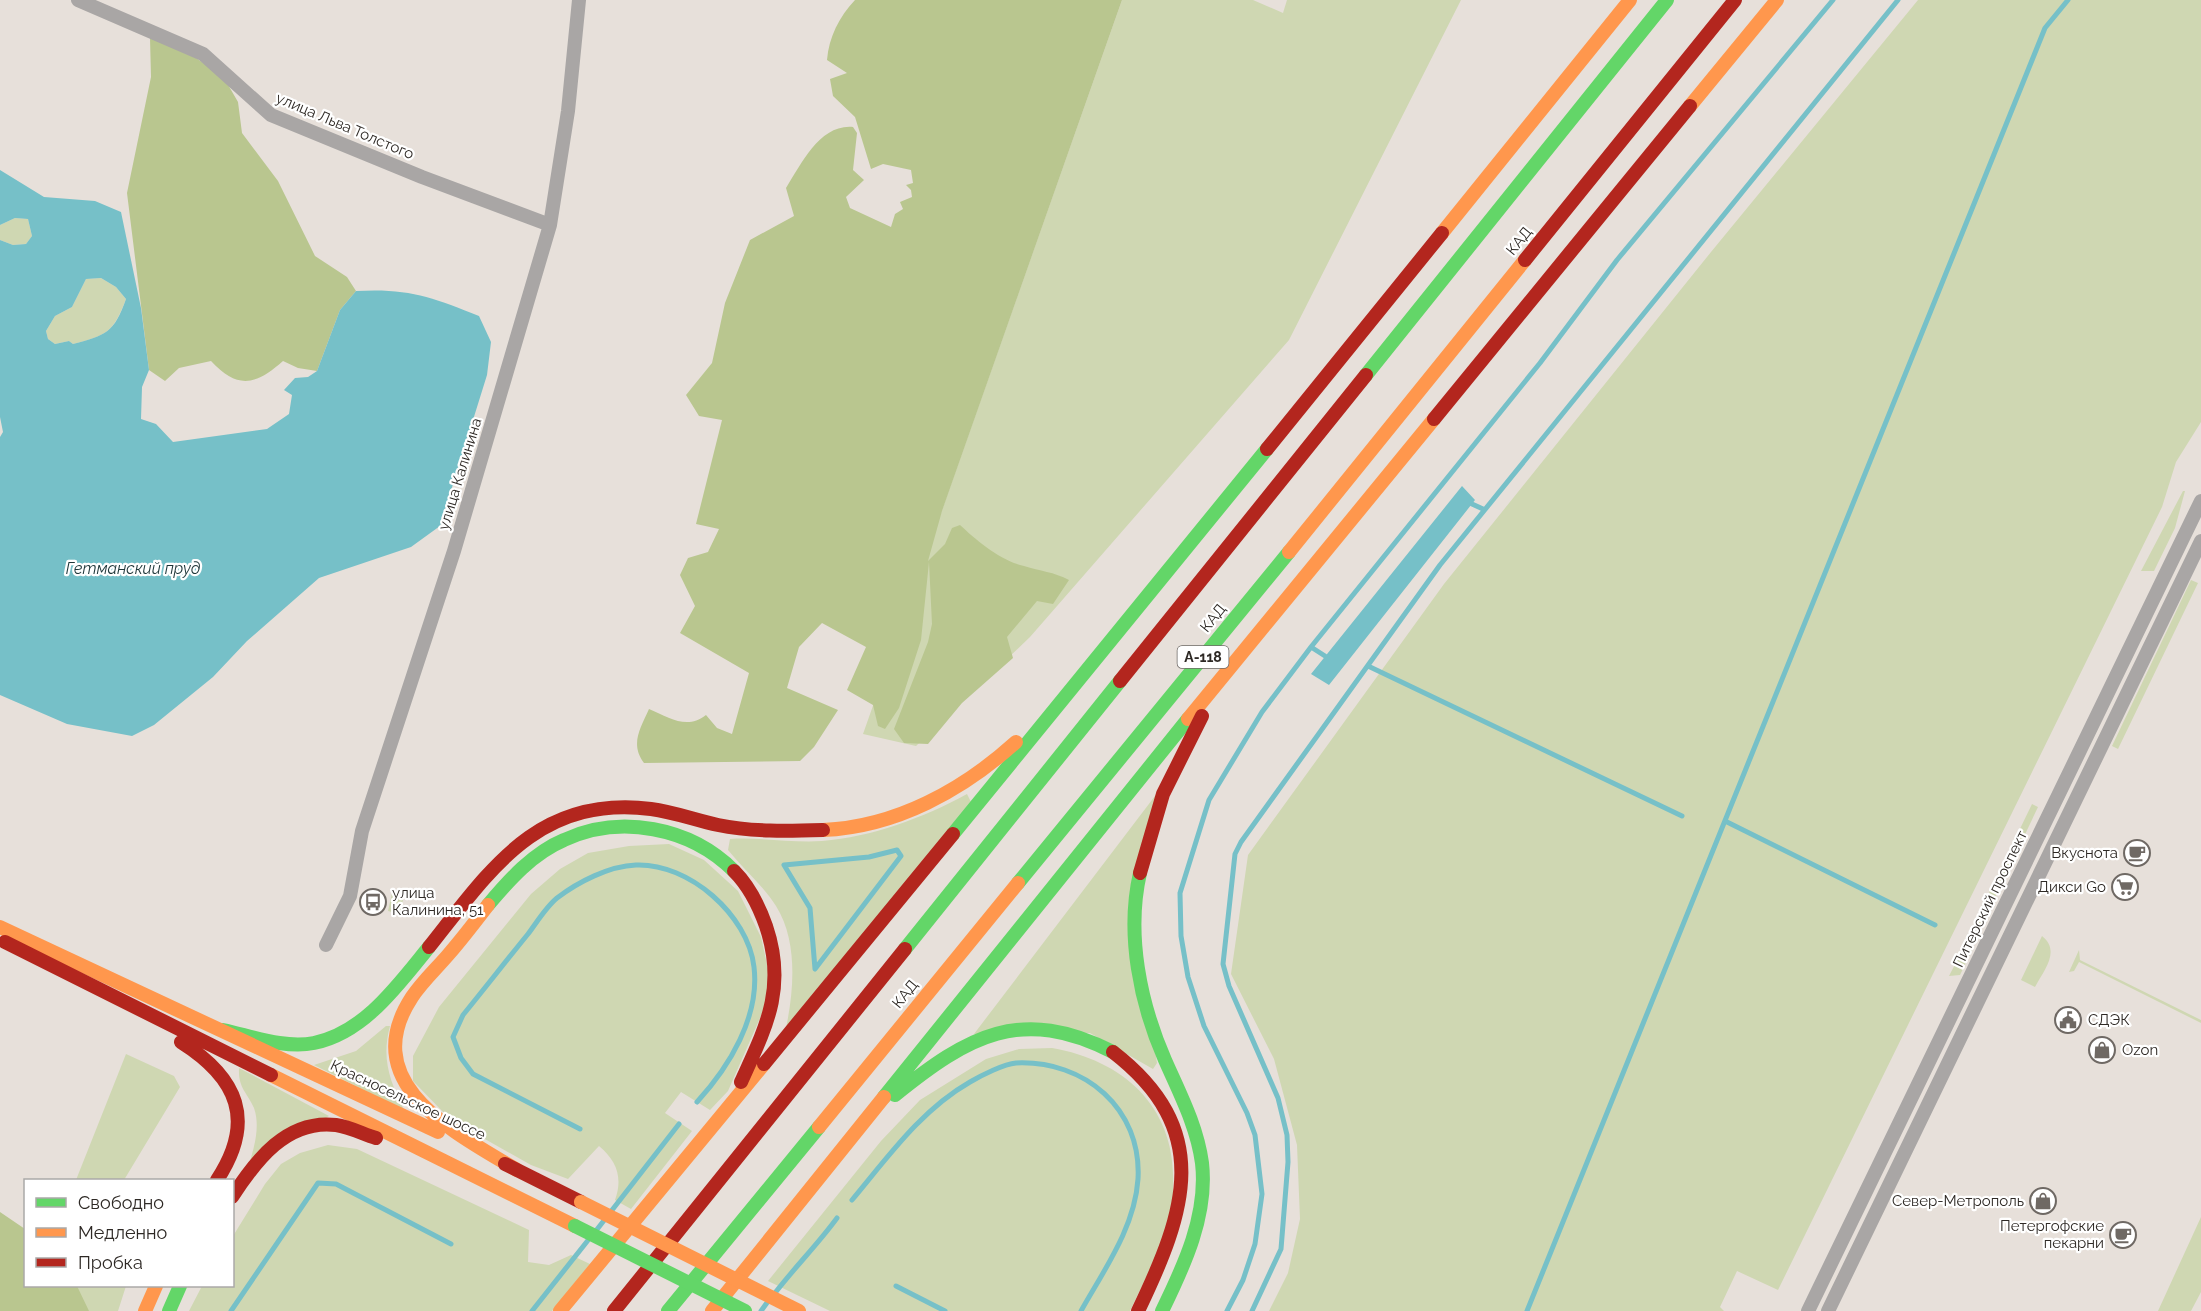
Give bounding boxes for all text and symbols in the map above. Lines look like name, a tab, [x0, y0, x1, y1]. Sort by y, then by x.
street label: улица Льва Толстого	[273, 89, 417, 163]
street label: КАД	[1502, 223, 1536, 259]
street label: улица Калинина	[434, 416, 486, 532]
water label: Гетманский пруд	[66, 559, 201, 578]
street label: КАД	[1196, 600, 1230, 636]
road number: А-118	[1178, 646, 1228, 668]
street label: Питерский проспект	[1949, 828, 2031, 970]
cafe icon: Вкуснота	[2122, 838, 2152, 868]
place label: Вкуснота	[2051, 844, 2118, 862]
supermarket icon: Дикси Go	[2110, 872, 2140, 902]
place label: Дикси Go	[2038, 878, 2106, 896]
place label: улица Калинина, 51	[392, 884, 484, 919]
bus stop icon: улица Калинина, 51	[358, 887, 388, 917]
street label: КАД	[888, 976, 922, 1012]
public building icon: СДЭК	[2053, 1005, 2083, 1035]
place label: СДЭК	[2088, 1011, 2130, 1029]
shop icon: Ozon	[2087, 1035, 2117, 1065]
place label: Ozon	[2122, 1041, 2158, 1059]
street label: Красносельское шоссе	[328, 1056, 489, 1144]
legend	[24, 1179, 234, 1287]
shop icon: Север-Метрополь	[2028, 1186, 2058, 1216]
text: Свободно	[78, 1192, 164, 1213]
place label: Север-Метрополь	[1892, 1192, 2024, 1210]
place label: Петергофские пекарни	[2000, 1217, 2104, 1252]
cafe icon: Петергофские пекарни	[2108, 1220, 2138, 1250]
text: Медленно	[78, 1222, 167, 1243]
text: Пробка	[78, 1252, 143, 1273]

